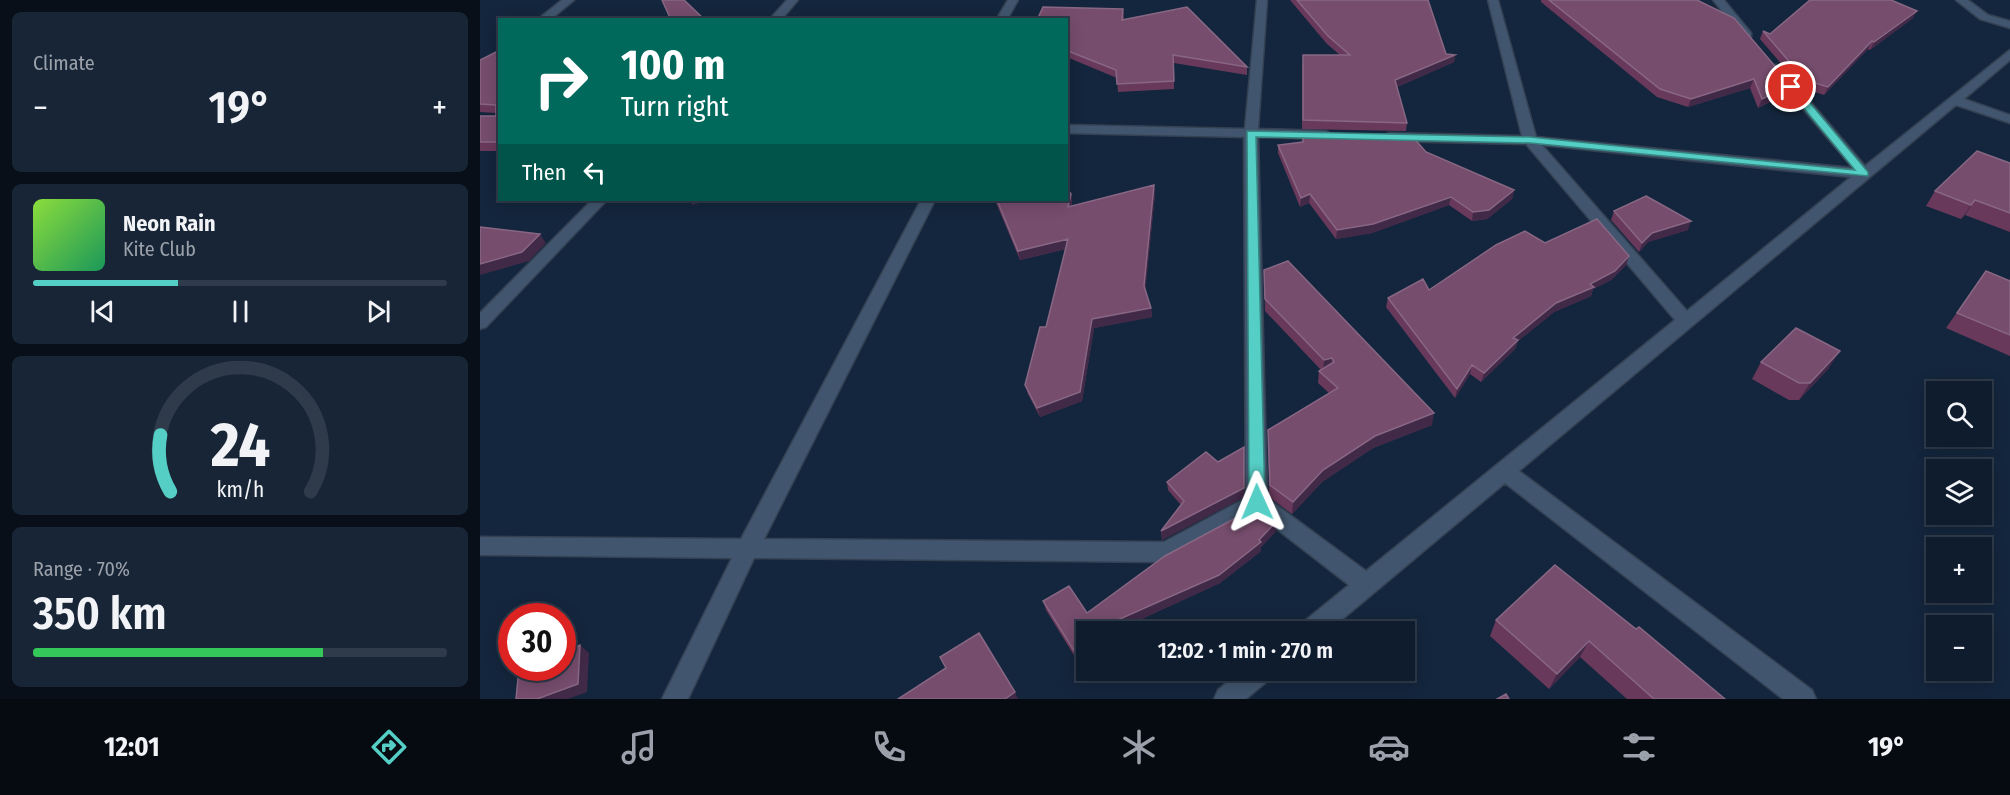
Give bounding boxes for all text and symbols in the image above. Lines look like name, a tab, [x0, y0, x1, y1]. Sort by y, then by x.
text: 100 m	[621, 40, 725, 90]
icon: right	[522, 42, 600, 120]
text: Climate	[33, 51, 95, 75]
pin	[1765, 61, 1816, 112]
icon: arrive	[1774, 70, 1807, 103]
text: 19°	[209, 81, 271, 135]
text: −	[33, 88, 48, 128]
text: +	[432, 88, 447, 128]
text: Turn right	[621, 91, 729, 123]
icon: left	[578, 156, 611, 189]
text: Then	[522, 159, 566, 186]
text: Neon Rain	[123, 210, 216, 237]
text: Kite Club	[123, 237, 196, 261]
icon: previous	[86, 295, 119, 328]
icon: pause	[224, 295, 257, 328]
icon: next	[362, 295, 395, 328]
map controls	[1926, 381, 1992, 681]
button: search	[1926, 381, 1992, 447]
text: 24	[209, 409, 270, 484]
button: layers	[1926, 459, 1992, 525]
position arrow	[1225, 470, 1289, 534]
text: km/h	[216, 478, 264, 504]
button: +	[1926, 537, 1992, 603]
text: Range · 70%	[33, 557, 130, 581]
text: 350 km	[33, 587, 167, 641]
speed limit sign: 30	[498, 603, 576, 681]
button: −	[1926, 615, 1992, 681]
text: 12:02 · 1 min · 270 m	[1158, 637, 1333, 664]
icon: directions	[368, 726, 410, 768]
icon: music	[618, 726, 660, 768]
icon: phone	[868, 726, 910, 768]
icon: climate	[1118, 726, 1160, 768]
icon: car	[1368, 726, 1410, 768]
icon: filters	[1618, 726, 1660, 768]
text: 12:01	[104, 731, 160, 763]
text: 19°	[1868, 731, 1906, 763]

